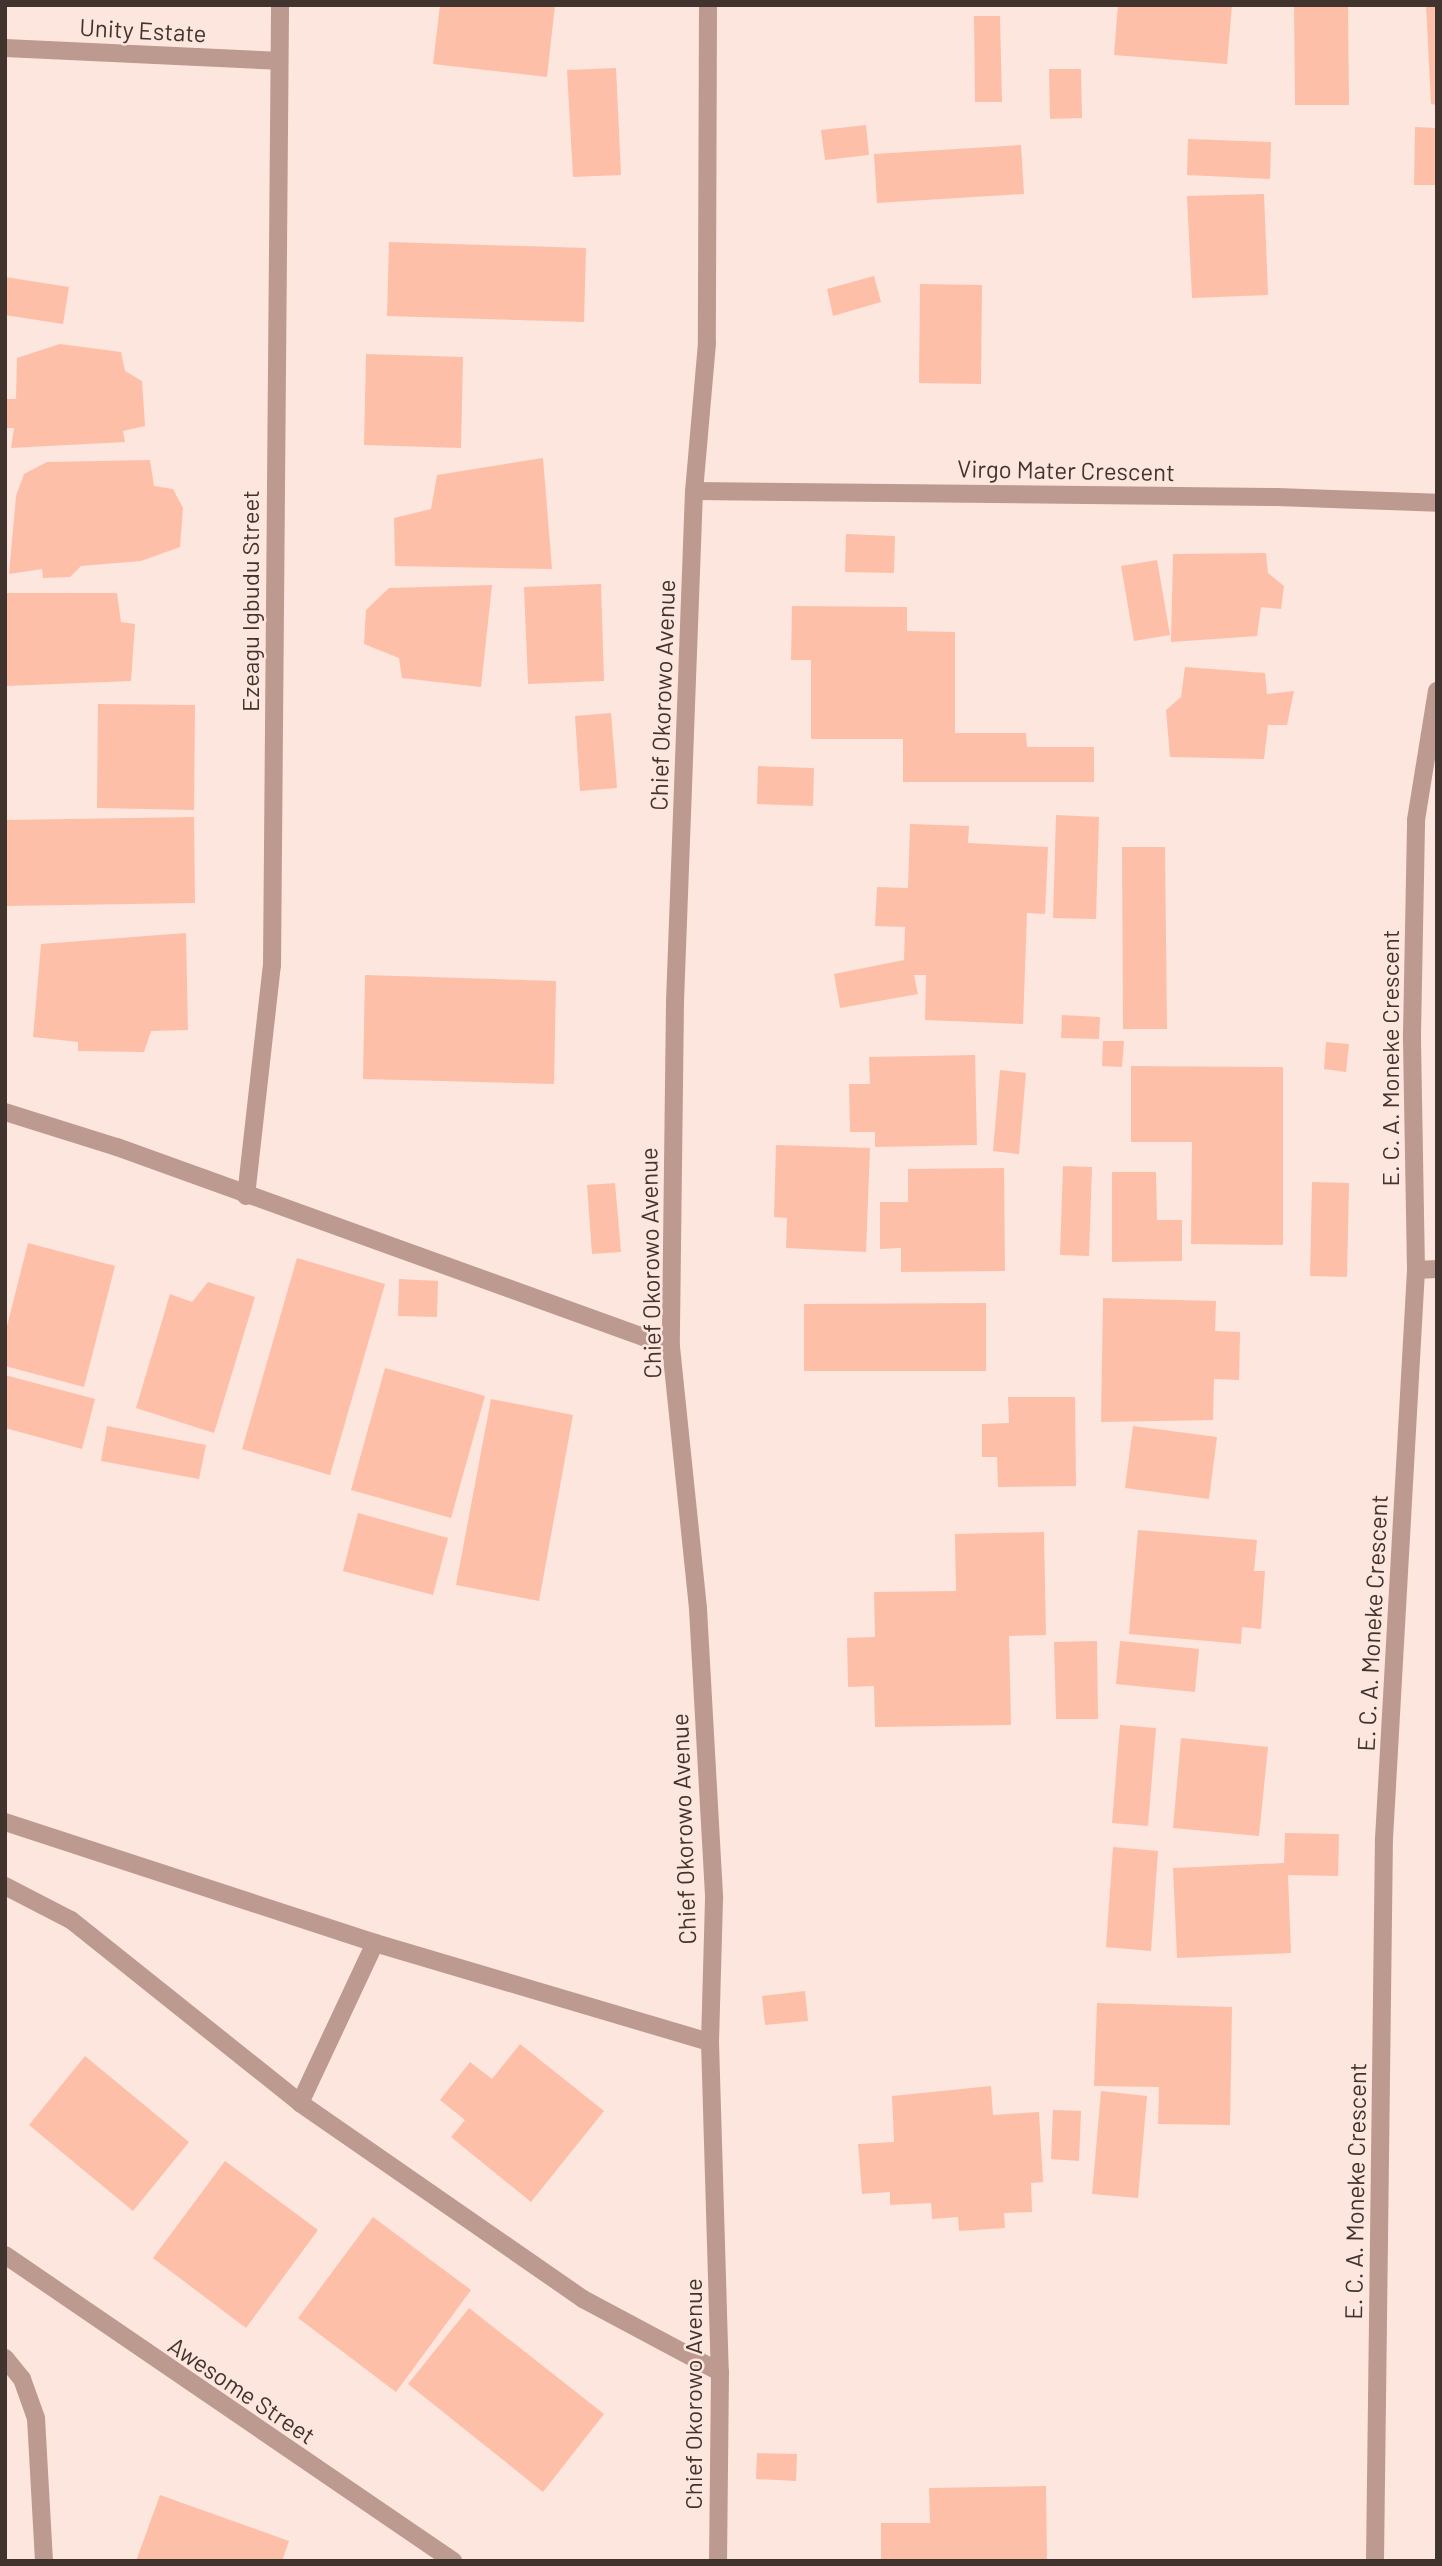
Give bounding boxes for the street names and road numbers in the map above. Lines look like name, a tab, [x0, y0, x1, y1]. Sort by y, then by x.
street label: Unity Estate	[79, 12, 207, 48]
street label: Virgo Mater Crescent	[957, 454, 1175, 486]
street label: Ezeagu Igbudu Street	[236, 490, 264, 712]
street label: Chief Okorowo Avenue	[644, 579, 680, 811]
street label: E. C. A. Moneke Crescent	[1376, 929, 1404, 1187]
street label: Chief Okorowo Avenue	[634, 1147, 666, 1379]
street label: E. C. A. Moneke Crescent	[1351, 1494, 1393, 1752]
street label: Chief Okorowo Avenue	[665, 1713, 701, 1945]
street label: E. C. A. Moneke Crescent	[1338, 2062, 1372, 2320]
street label: Chief Okorowo Avenue	[679, 2278, 707, 2510]
street label: Awesome Street	[163, 2330, 321, 2450]

